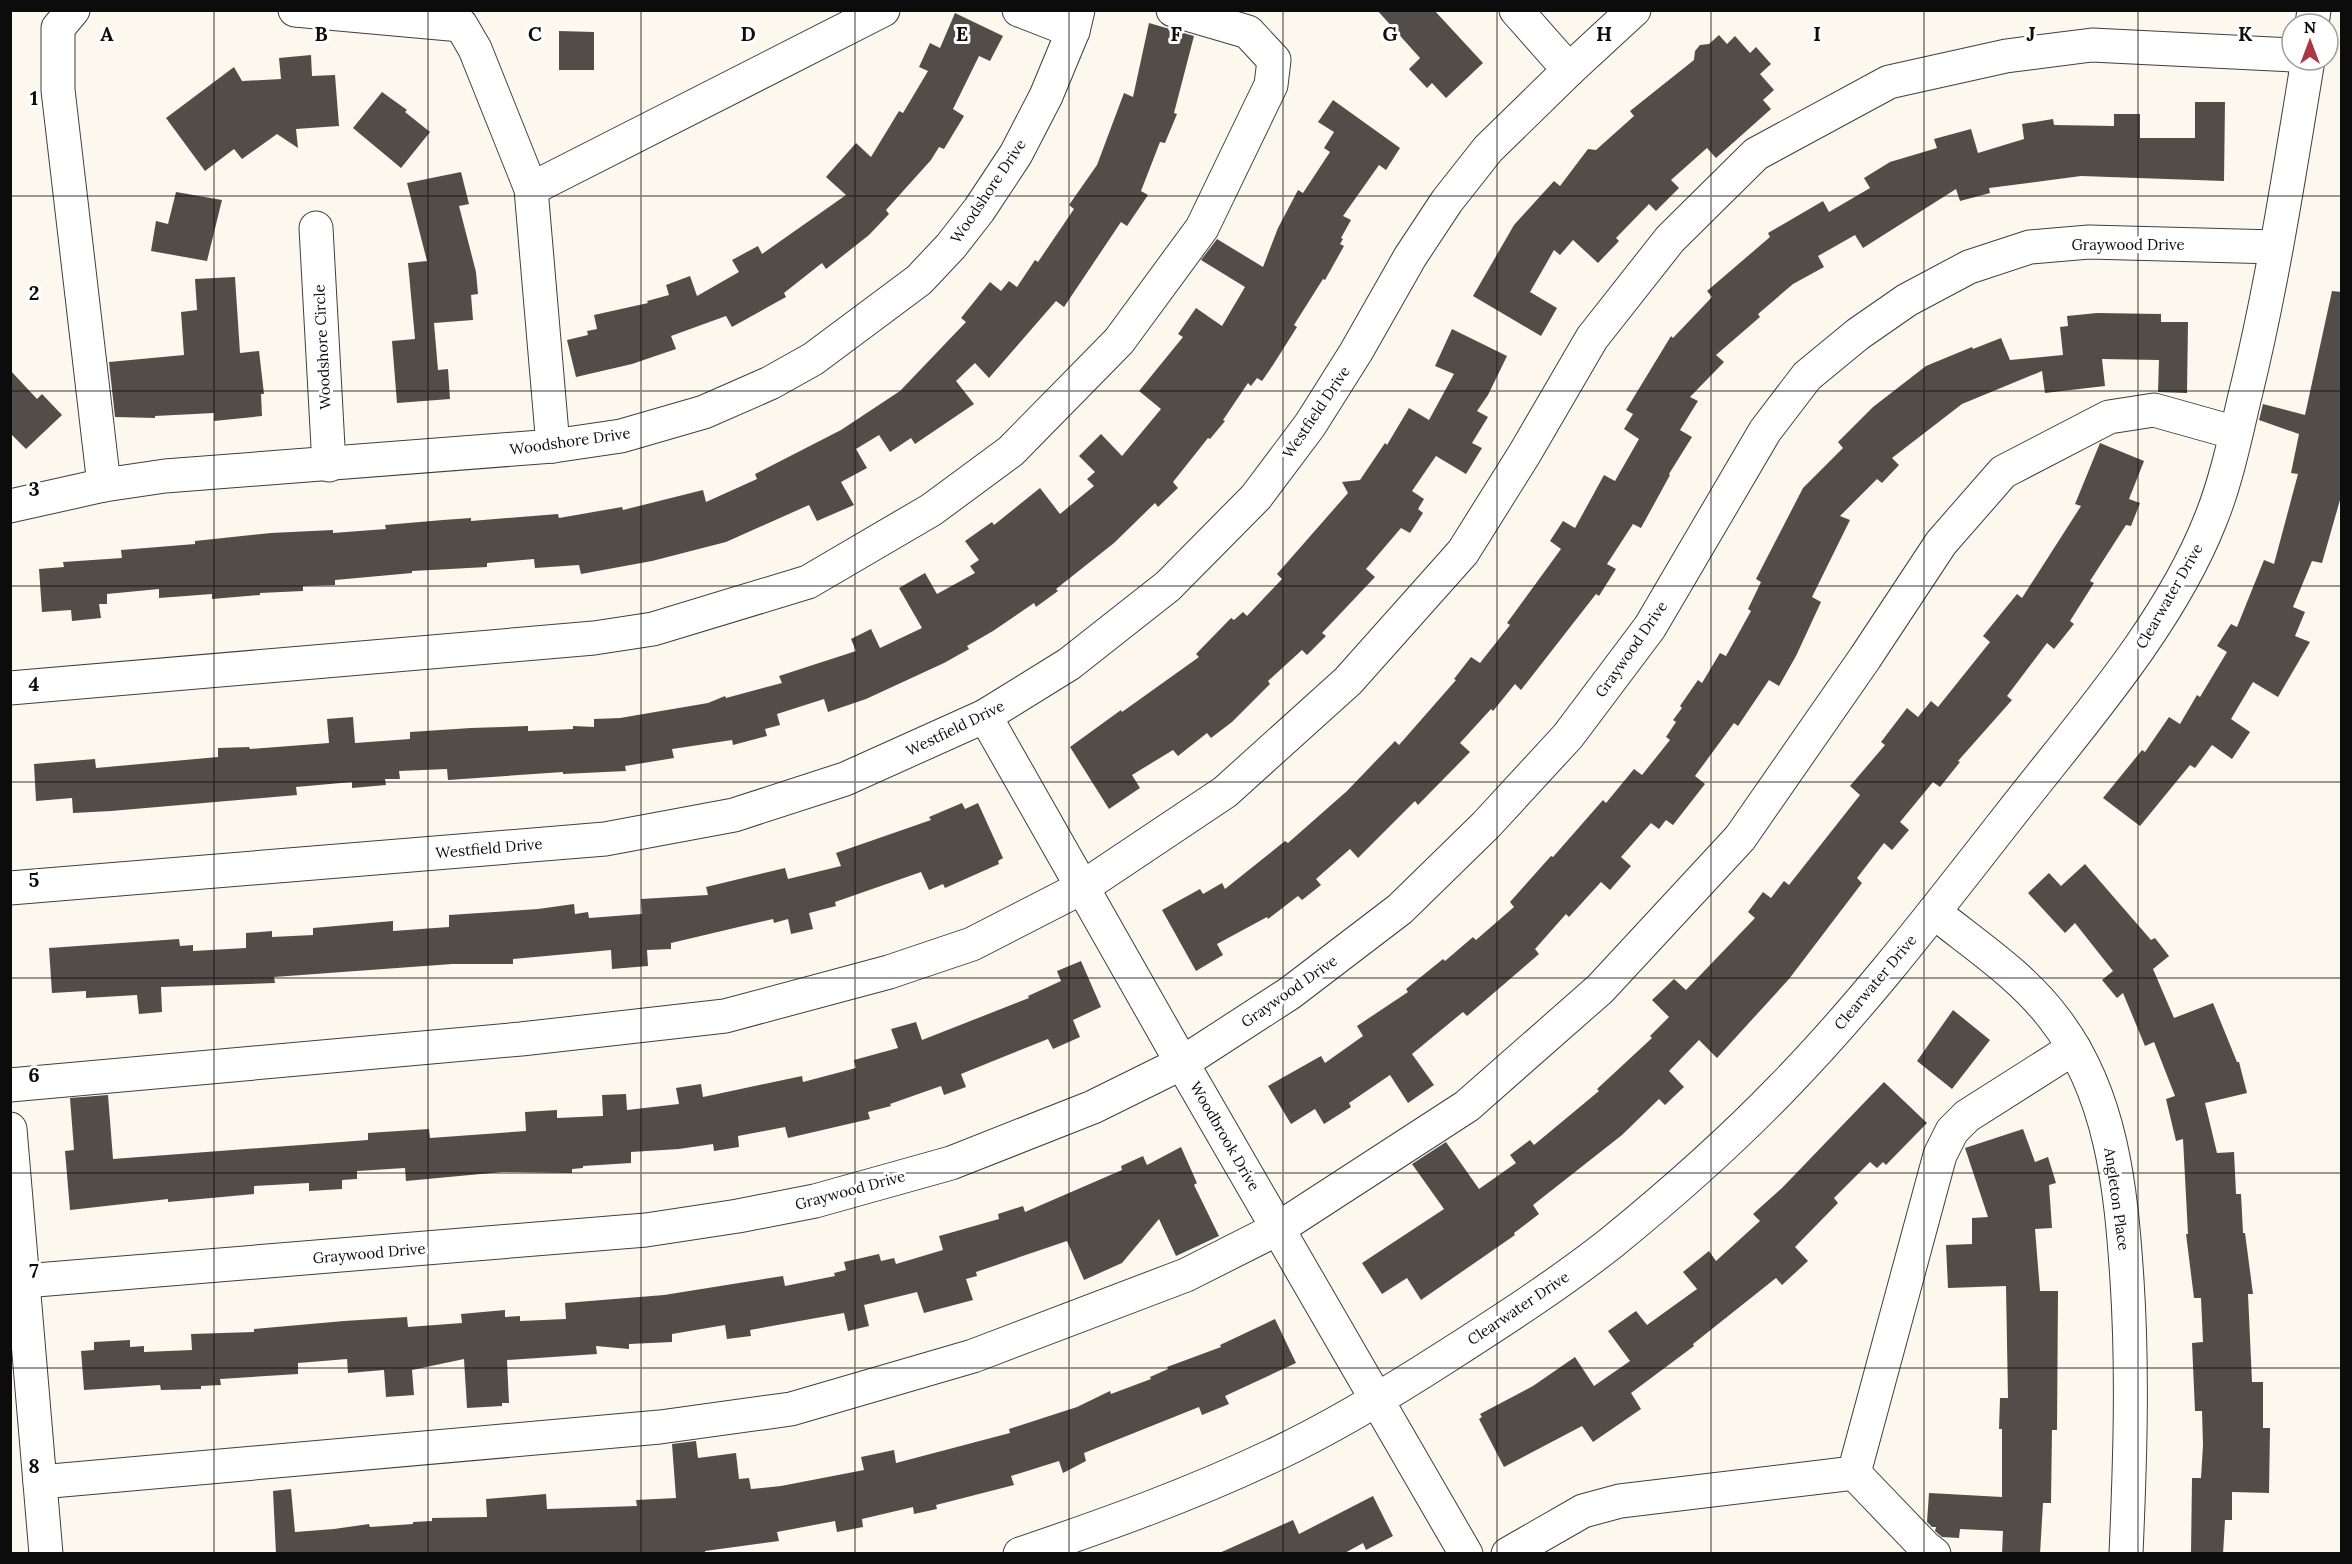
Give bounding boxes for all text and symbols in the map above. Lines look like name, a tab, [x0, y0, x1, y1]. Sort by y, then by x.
north arrow	[2280, 12, 2340, 72]
text: N	[2304, 17, 2316, 37]
text: A	[100, 21, 114, 46]
text: B	[314, 21, 328, 46]
text: C	[528, 21, 542, 46]
text: D	[740, 21, 756, 46]
text: E	[956, 21, 968, 46]
text: F	[1170, 21, 1182, 46]
text: G	[1382, 21, 1398, 46]
text: H	[1596, 21, 1612, 46]
text: I	[1813, 21, 1821, 46]
text: J	[2026, 21, 2036, 46]
text: K	[2238, 21, 2253, 46]
text: 1	[30, 85, 38, 110]
street label: Woodshore Drive	[946, 135, 1030, 247]
street label: Graywood Drive	[2071, 235, 2185, 254]
text: 2	[29, 280, 39, 305]
street label: Woodshore Circle	[309, 284, 335, 410]
street label: Westfield Drive	[1278, 362, 1354, 462]
street label: Woodshore Drive	[508, 423, 632, 459]
text: 3	[28, 476, 40, 501]
street label: Clearwater Drive	[2131, 540, 2207, 652]
street label: Graywood Drive	[1591, 597, 1671, 701]
text: 4	[29, 671, 40, 696]
street label: Westfield Drive	[903, 696, 1007, 760]
street label: Westfield Drive	[435, 834, 543, 862]
text: 5	[29, 867, 40, 892]
street label: Clearwater Drive	[1830, 931, 1920, 1033]
street label: Graywood Drive	[1237, 951, 1341, 1031]
text: 6	[28, 1062, 40, 1087]
street label: Woodbrook Drive	[1186, 1078, 1264, 1194]
street label: Angleton Place	[2100, 1145, 2134, 1252]
street label: Graywood Drive	[793, 1166, 907, 1214]
street label: Graywood Drive	[312, 1239, 426, 1267]
text: 7	[29, 1258, 39, 1283]
street label: Clearwater Drive	[1464, 1267, 1572, 1349]
text: 8	[28, 1453, 40, 1478]

